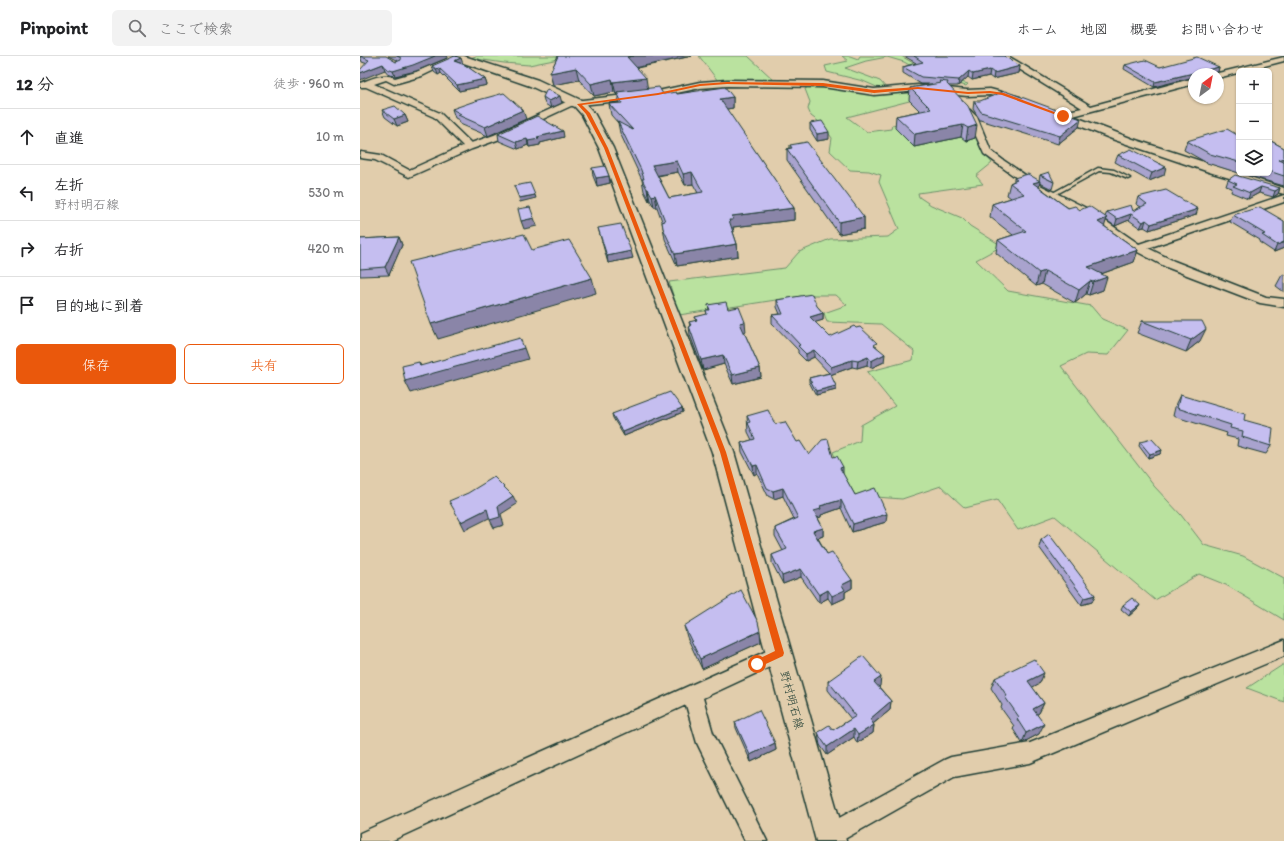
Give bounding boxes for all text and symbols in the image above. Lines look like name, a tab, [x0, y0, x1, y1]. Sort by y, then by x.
search box	[112, 10, 392, 46]
text: Pinpoint	[20, 16, 88, 39]
icon: search	[126, 17, 148, 39]
text: ここで検索	[158, 20, 233, 38]
text: ホーム	[1017, 21, 1058, 38]
text: 地図	[1080, 21, 1108, 38]
text: 概要	[1130, 21, 1158, 38]
text: お問い合わせ	[1180, 21, 1264, 38]
north arrow	[1188, 68, 1224, 104]
map controls	[1236, 68, 1272, 176]
button: +	[1236, 68, 1272, 104]
text: 12 分	[16, 74, 54, 94]
text: 徒歩 · 960 m	[273, 76, 344, 91]
button: −	[1236, 104, 1272, 140]
route end	[1054, 107, 1072, 125]
icon: ahead	[16, 126, 38, 148]
text: 直進	[54, 129, 84, 147]
text: 10 m	[316, 129, 344, 144]
button: layers	[1236, 140, 1272, 176]
text: 左折	[54, 176, 84, 194]
icon: left	[16, 182, 38, 204]
text: 530 m	[308, 185, 344, 200]
text: 野村明石線	[54, 197, 119, 212]
icon: right	[16, 238, 38, 260]
text: 右折	[54, 241, 84, 259]
text: 420 m	[307, 241, 344, 256]
icon: arrive	[16, 294, 38, 316]
text: 目的地に到着	[54, 297, 144, 315]
button: 保存	[16, 344, 176, 384]
button: 共有	[184, 344, 344, 384]
route start	[748, 655, 766, 673]
street label: 野村明石線	[777, 669, 807, 731]

